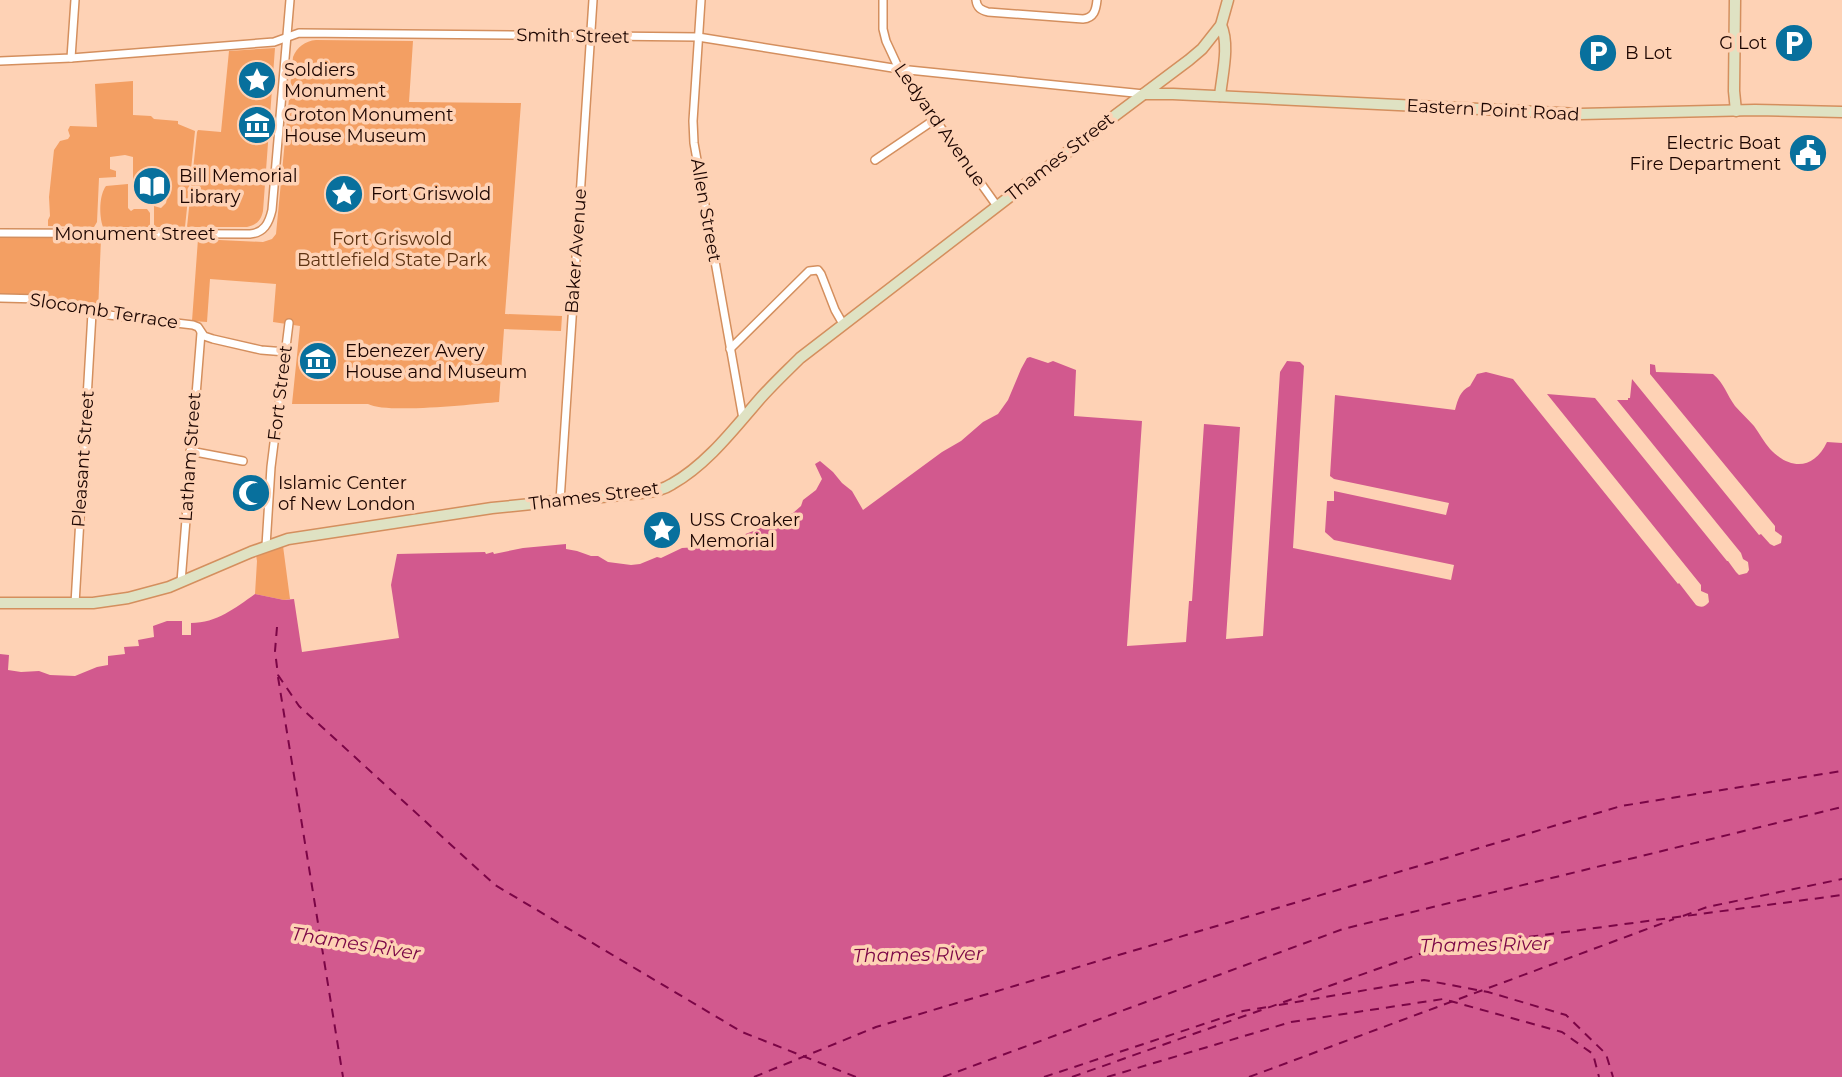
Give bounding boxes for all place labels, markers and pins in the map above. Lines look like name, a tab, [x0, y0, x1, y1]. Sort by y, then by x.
parking icon: G Lot	[1773, 22, 1815, 64]
parking icon: B Lot	[1577, 32, 1619, 74]
place label: G Lot	[1719, 32, 1767, 54]
place label: B Lot	[1625, 42, 1672, 64]
place icon: Soldiers Monument	[236, 59, 278, 101]
place label: Soldiers Monument	[284, 59, 386, 102]
museum icon: Groton Monument House Museum	[236, 104, 278, 146]
place label: Groton Monument House Museum	[284, 104, 454, 147]
place label: Electric Boat Fire Department	[1629, 132, 1781, 175]
public building icon: Electric Boat Fire Department	[1787, 132, 1829, 174]
library icon: Bill Memorial Library	[131, 165, 173, 207]
place label: Bill Memorial Library	[179, 165, 298, 208]
place icon: Fort Griswold	[323, 173, 365, 215]
place label: Fort Griswold	[371, 183, 491, 205]
museum icon: Ebenezer Avery House and Museum	[297, 340, 339, 382]
place label: Ebenezer Avery House and Museum	[345, 340, 527, 383]
mosque icon: Islamic Center of New London	[230, 472, 272, 514]
place label: Islamic Center of New London	[278, 472, 416, 515]
place icon: USS Croaker Memorial	[641, 509, 683, 551]
place label: USS Croaker Memorial	[689, 509, 800, 552]

